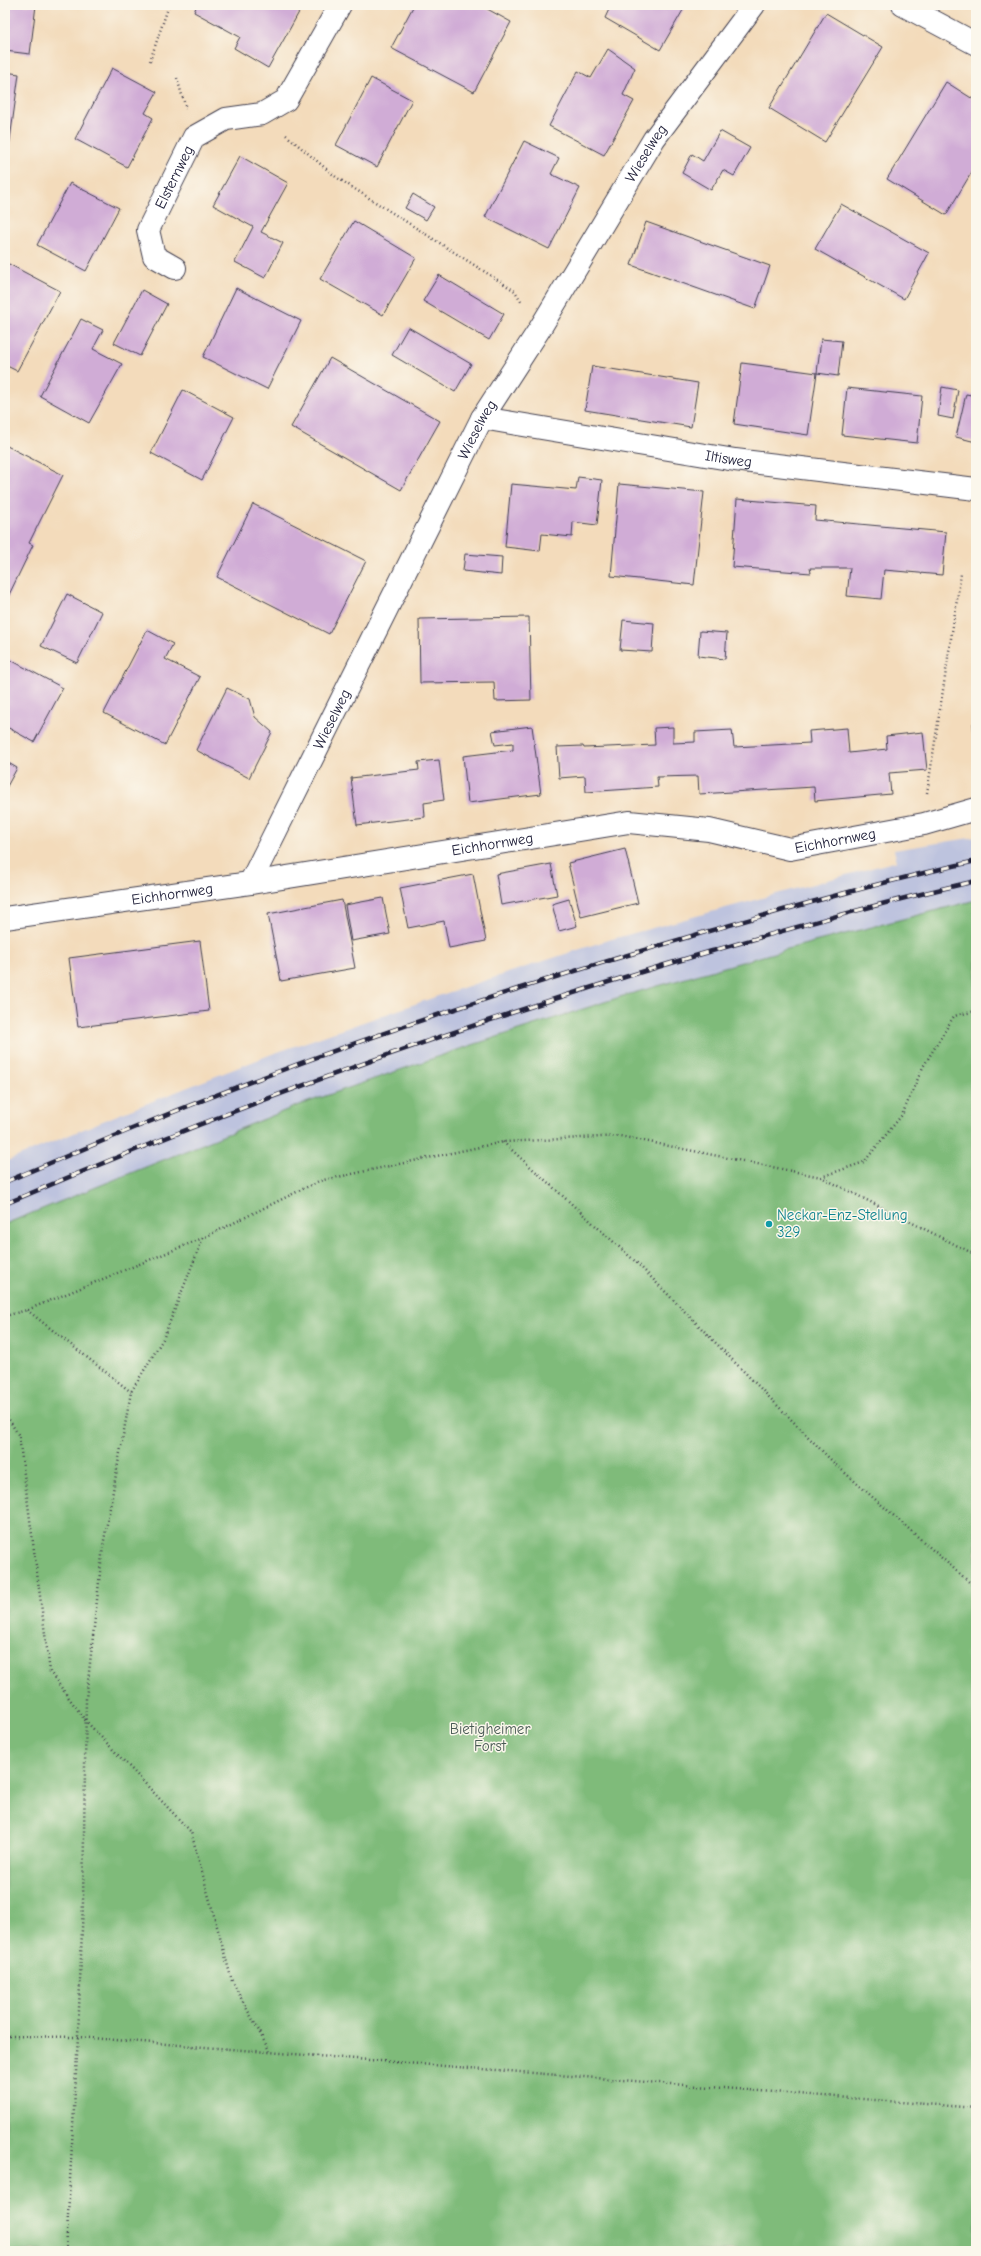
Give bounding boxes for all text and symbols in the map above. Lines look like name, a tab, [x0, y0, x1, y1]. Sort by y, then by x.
street label: Wieselweg	[621, 121, 671, 186]
street label: Elsternweg	[151, 142, 197, 212]
street label: Wieselweg	[454, 396, 500, 462]
street label: Iltisweg	[704, 446, 753, 471]
street label: Wieselweg	[309, 686, 354, 752]
street label: Eichhornweg	[793, 824, 877, 857]
street label: Eichhornweg	[450, 829, 534, 859]
street label: Eichhornweg	[130, 879, 214, 909]
place label: Neckar-Enz-Stellung 329	[777, 1206, 908, 1241]
marker: Neckar-Enz-Stellung 329	[764, 1219, 774, 1229]
park label: Bietigheimer Forst	[450, 1720, 530, 1755]

